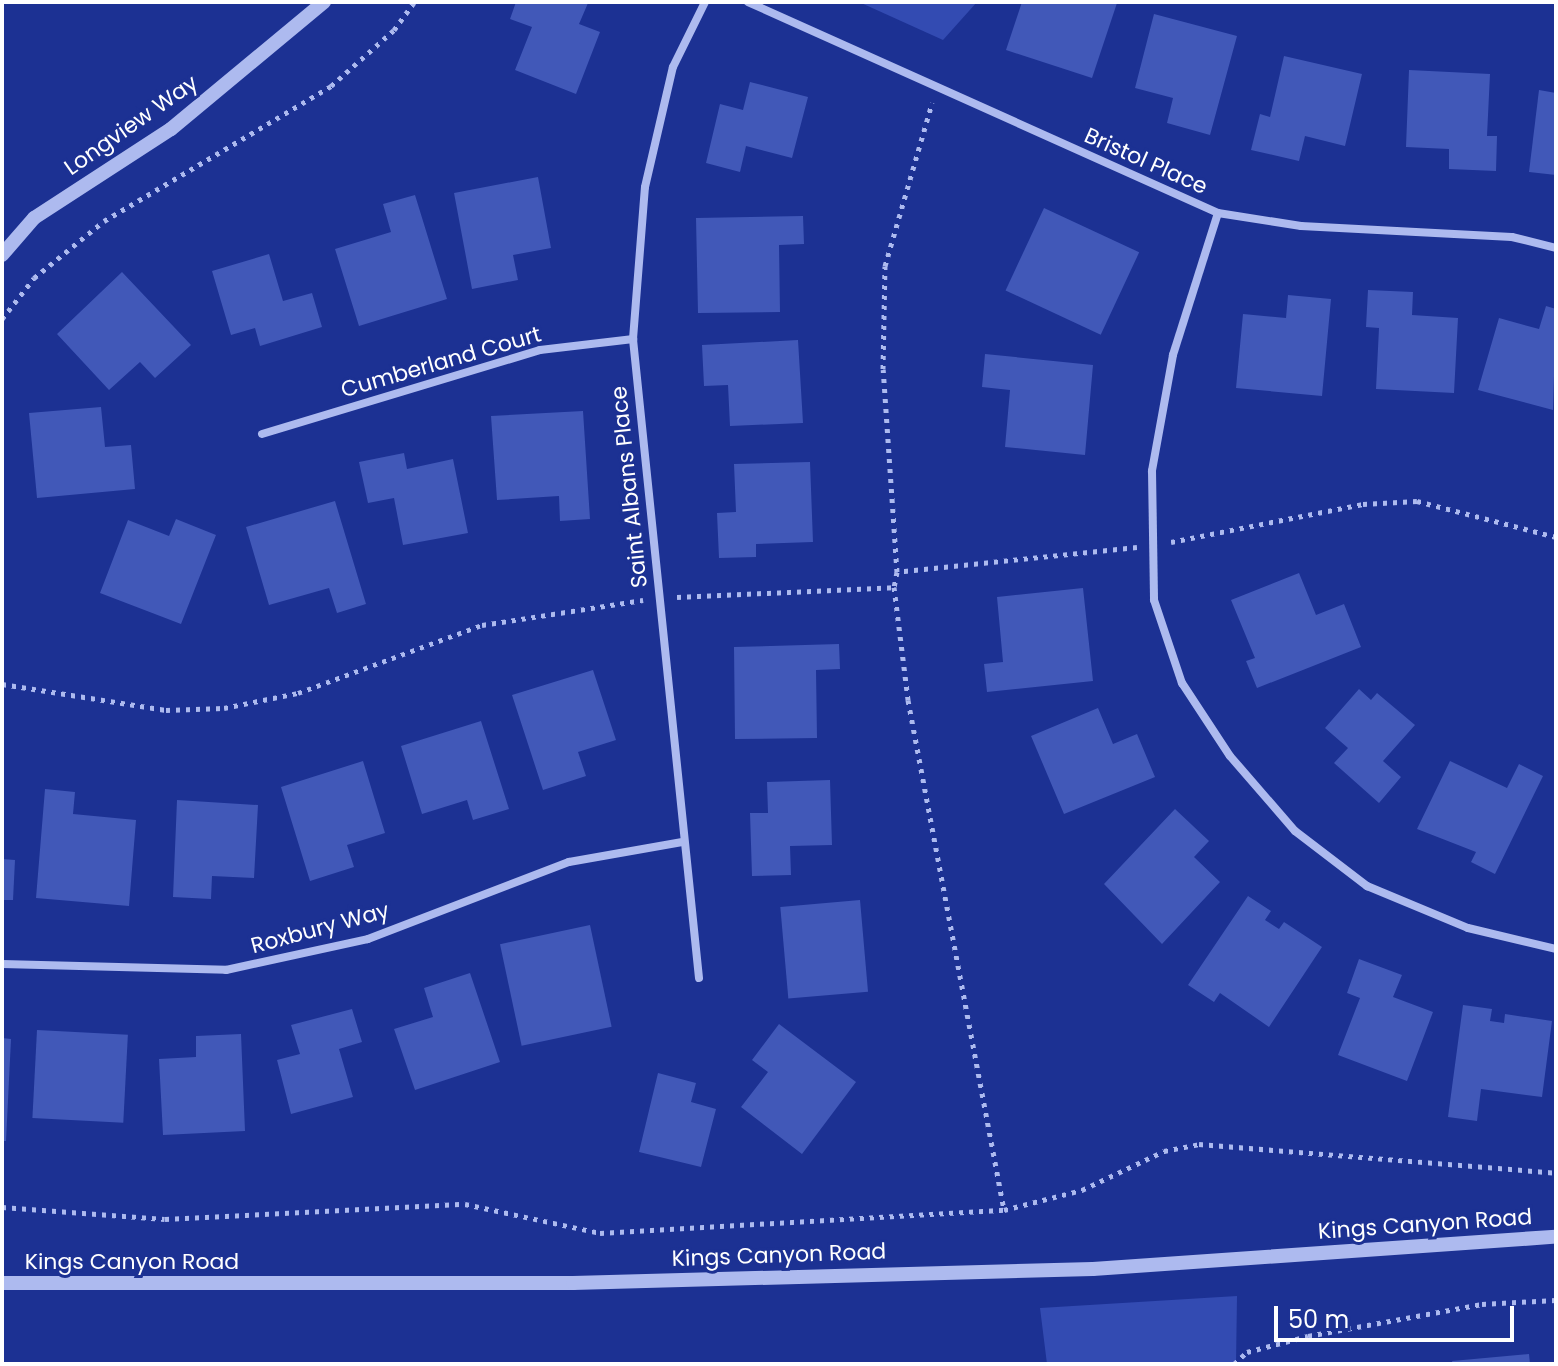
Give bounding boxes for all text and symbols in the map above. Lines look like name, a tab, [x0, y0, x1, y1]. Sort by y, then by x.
street label: Longview Way	[59, 69, 203, 181]
street label: Bristol Place	[1080, 122, 1212, 200]
street label: Cumberland Court	[338, 321, 544, 403]
street label: Saint Albans Place	[605, 385, 653, 589]
street label: Roxbury Way	[248, 897, 392, 959]
street label: Kings Canyon Road	[1317, 1203, 1533, 1245]
street label: Kings Canyon Road	[671, 1238, 887, 1272]
street label: Kings Canyon Road	[25, 1249, 239, 1275]
scale bar	[1278, 1290, 1518, 1340]
text: 50 m	[1288, 1303, 1349, 1336]

